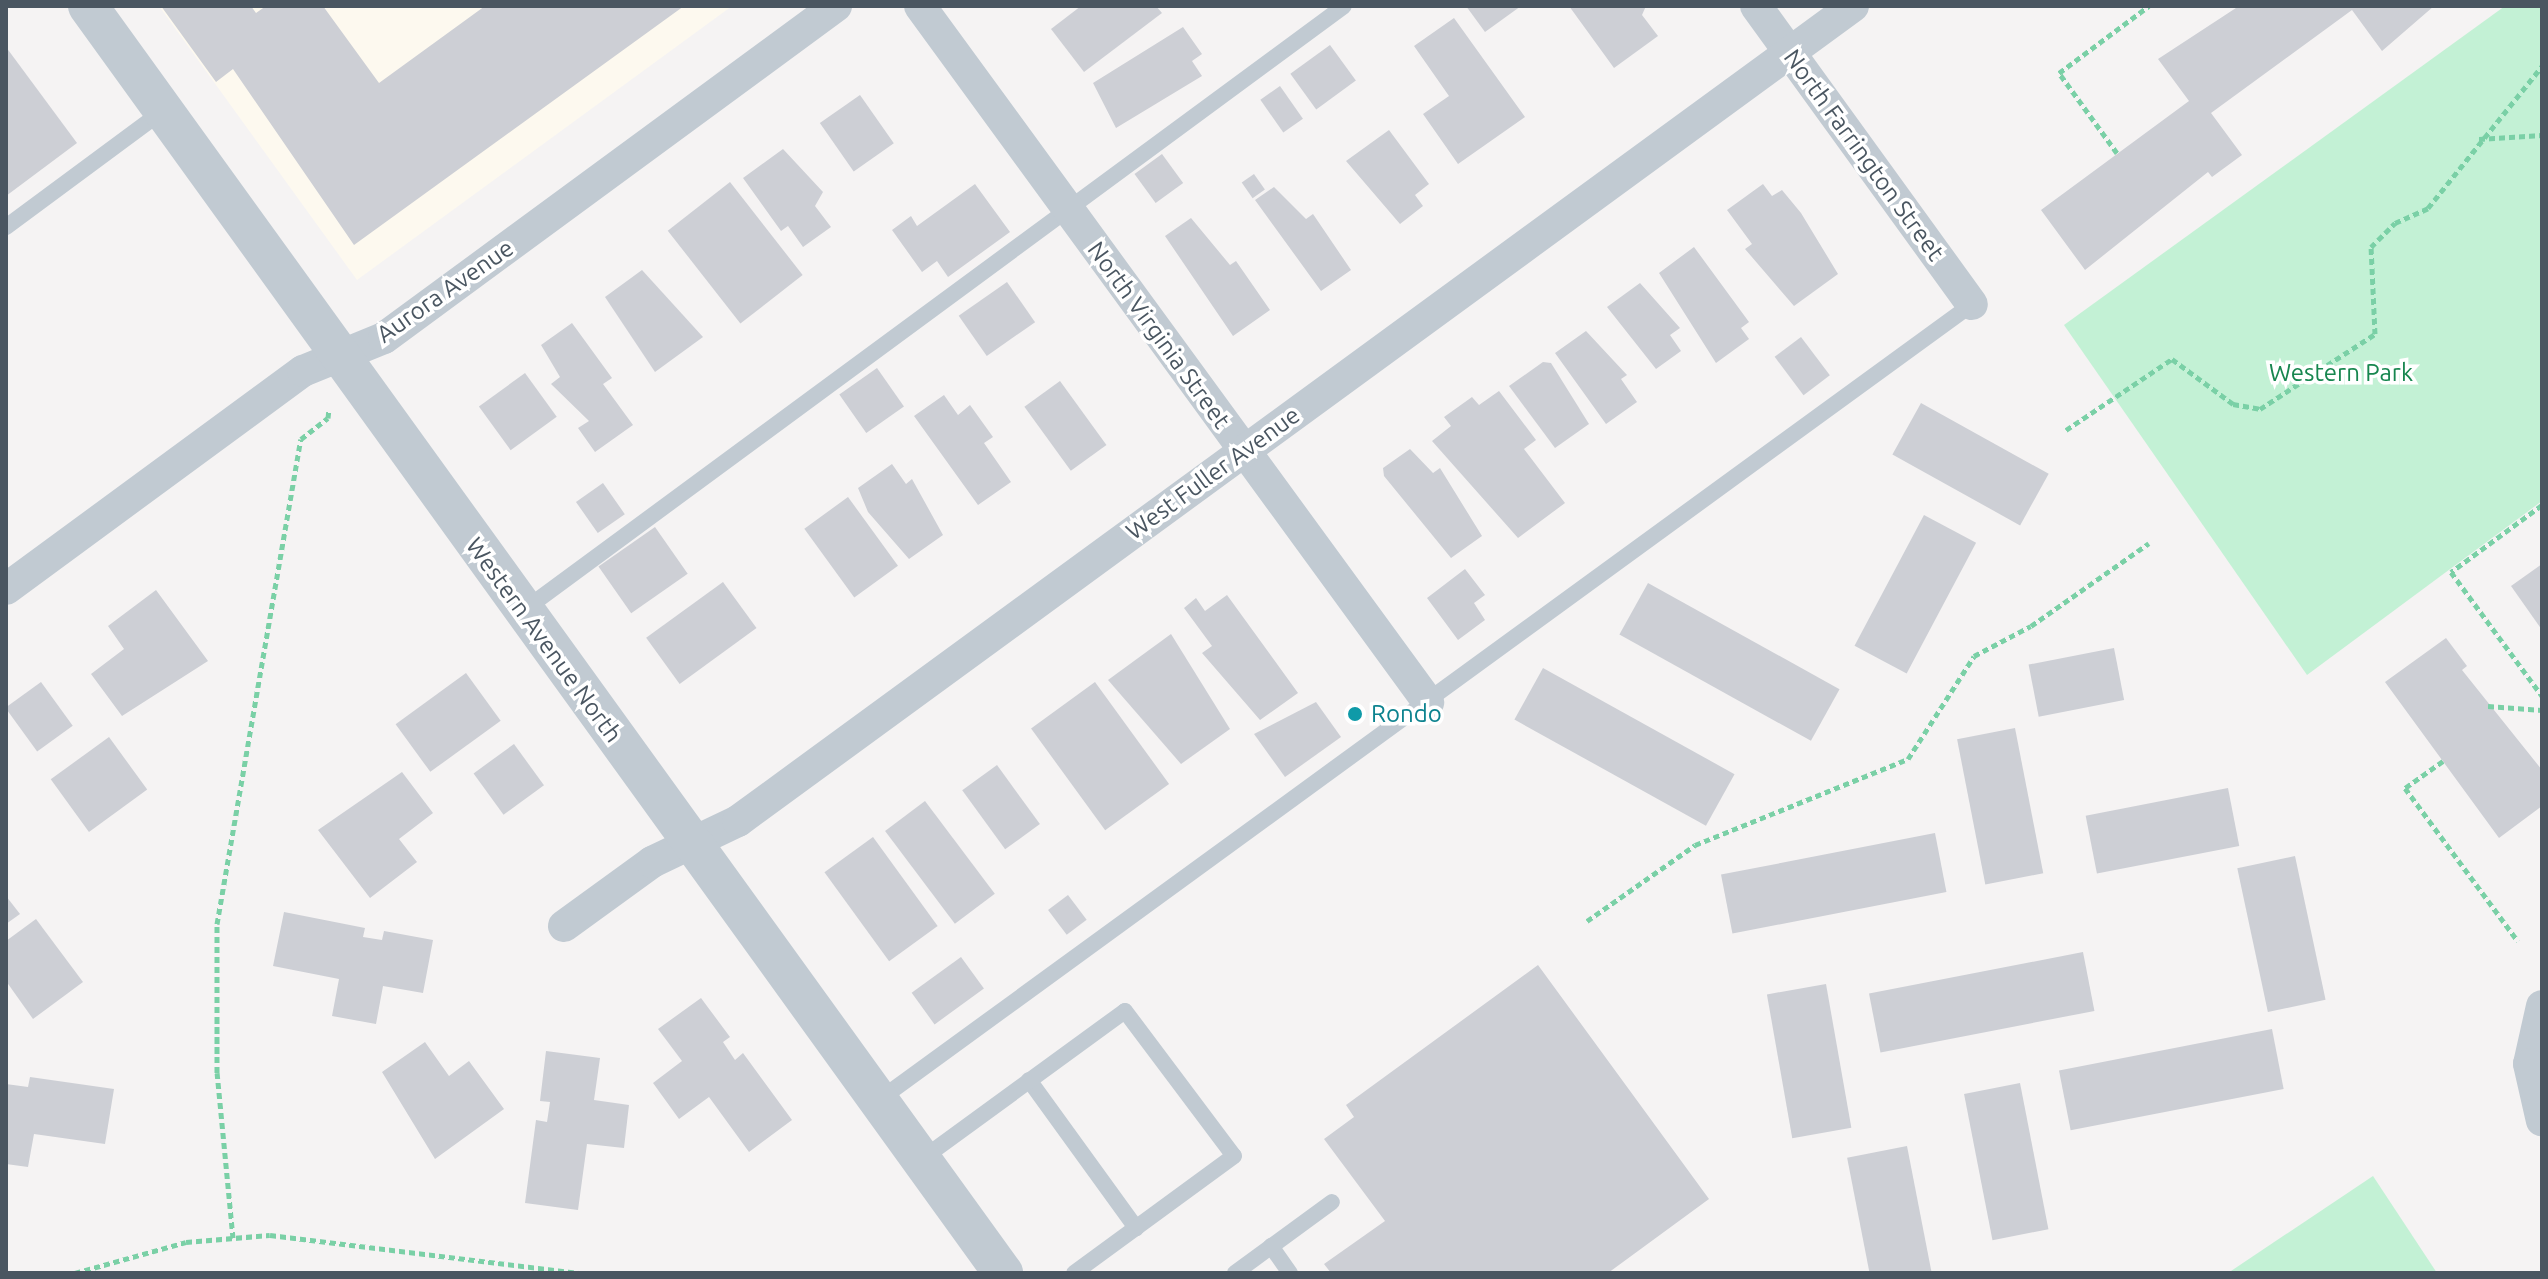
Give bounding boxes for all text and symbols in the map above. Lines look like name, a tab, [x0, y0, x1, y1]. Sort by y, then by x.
street label: North Farrington Street	[1778, 44, 1950, 266]
street label: Aurora Avenue	[371, 233, 519, 349]
street label: North Virginia Street	[1082, 236, 1236, 434]
park label: Western Park	[2269, 359, 2413, 387]
street label: West Fuller Avenue	[1121, 400, 1305, 546]
street label: Western Avenue North	[460, 532, 628, 748]
place label: Rondo	[1371, 700, 1442, 728]
marker: Rondo	[1346, 705, 1364, 723]

